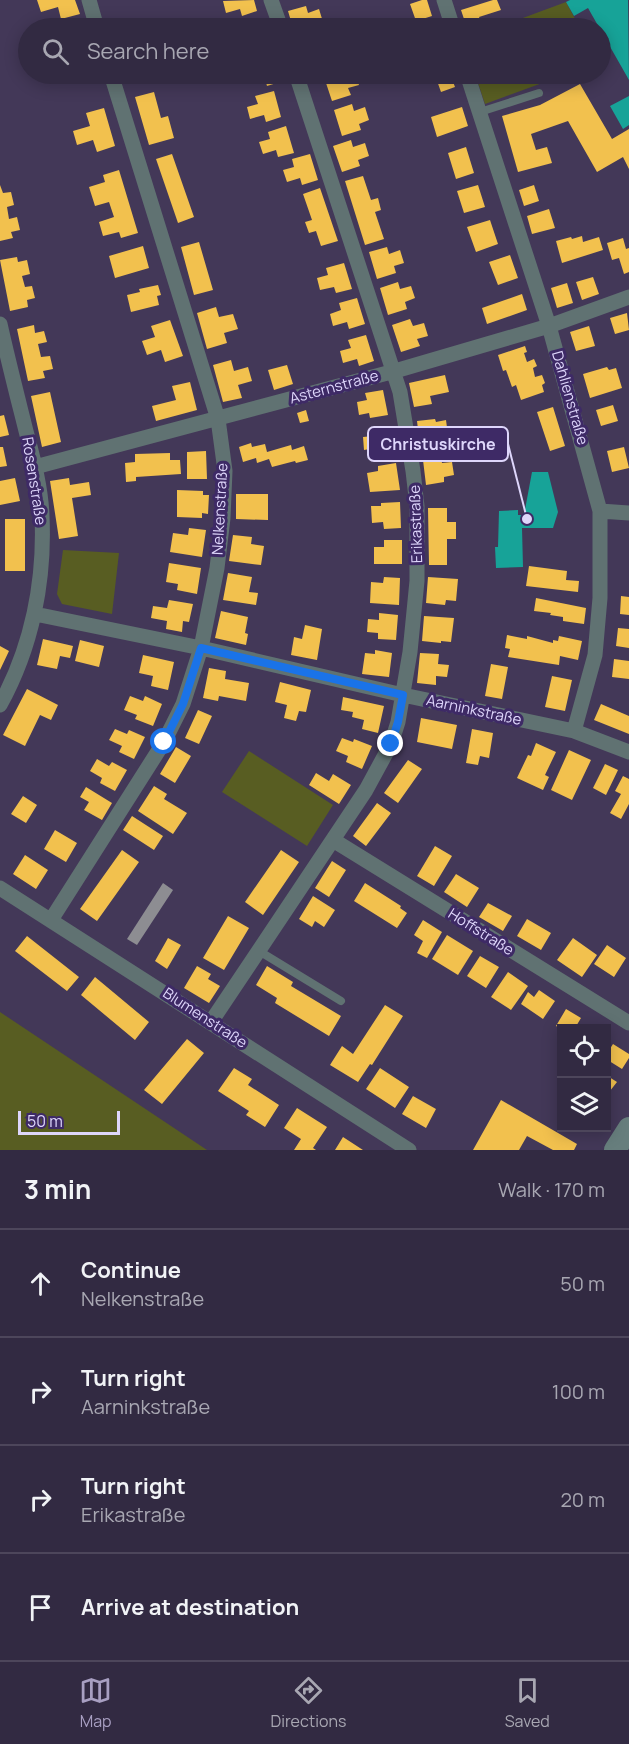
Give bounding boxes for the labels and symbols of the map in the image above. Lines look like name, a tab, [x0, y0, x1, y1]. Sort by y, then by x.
street label: Dahlienstraße	[547, 348, 594, 448]
street label: Asternstraße	[287, 365, 381, 408]
callout: Christuskirche	[368, 427, 508, 461]
text: Christuskirche	[380, 433, 496, 455]
street label: Rosenstraße	[17, 435, 52, 527]
street label: Nelkenstraße	[207, 462, 232, 556]
street label: Erikastraße	[404, 484, 427, 564]
street label: Aarninkstraße	[425, 689, 524, 730]
route start	[150, 728, 176, 754]
route end	[377, 730, 403, 756]
street label: Hoffstraße	[444, 903, 518, 960]
street label: Blumenstraße	[159, 982, 252, 1053]
scale bar	[18, 1108, 120, 1136]

